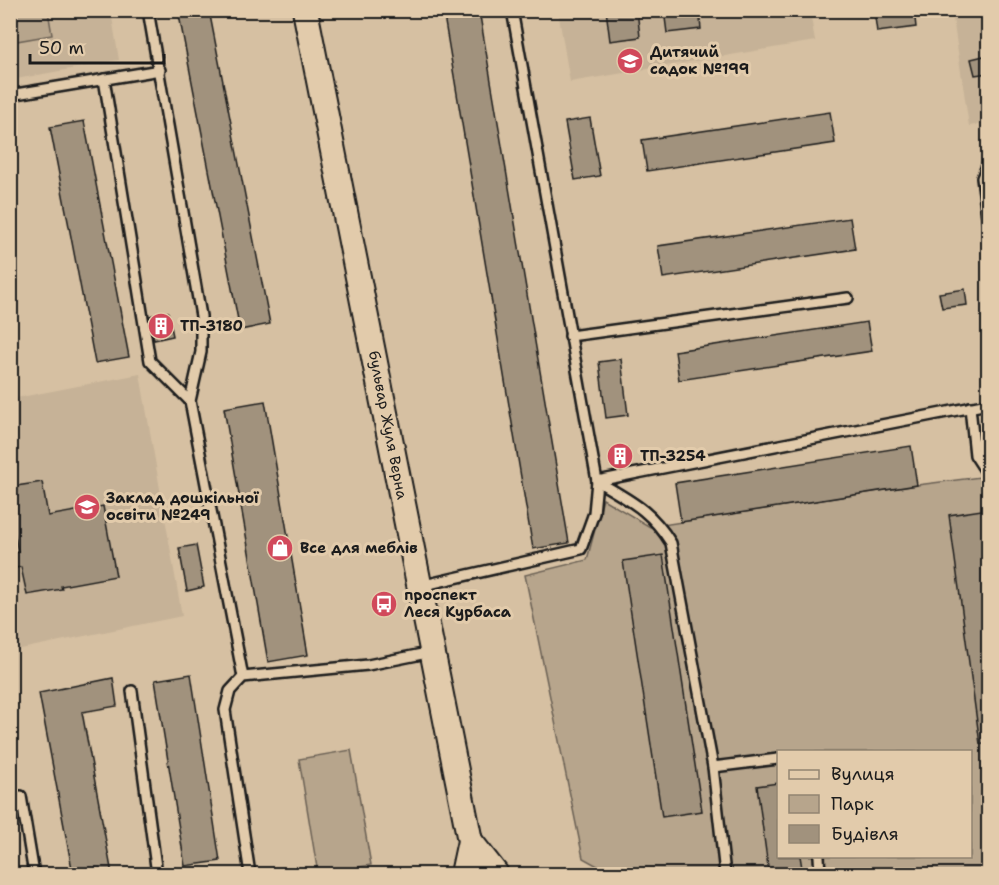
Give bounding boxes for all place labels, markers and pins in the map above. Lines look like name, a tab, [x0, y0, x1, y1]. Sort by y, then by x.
place label: Дитячий садок №199	[650, 42, 749, 79]
school or university icon: Дитячий садок №199	[615, 46, 645, 76]
building icon: ТП-3180	[146, 311, 176, 341]
place label: ТП-3180	[180, 316, 243, 336]
building icon: ТП-3254	[605, 441, 635, 471]
place label: ТП-3254	[640, 446, 706, 466]
place label: Заклад дошкільної освіти №249	[106, 488, 259, 525]
school or university icon: Заклад дошкільної освіти №249	[72, 492, 102, 522]
shop icon: Все для меблів	[265, 533, 295, 563]
place label: Все для меблів	[300, 538, 418, 558]
place label: проспект Леся Курбаса	[404, 585, 512, 622]
bus stop icon: проспект Леся Курбаса	[369, 589, 399, 619]

